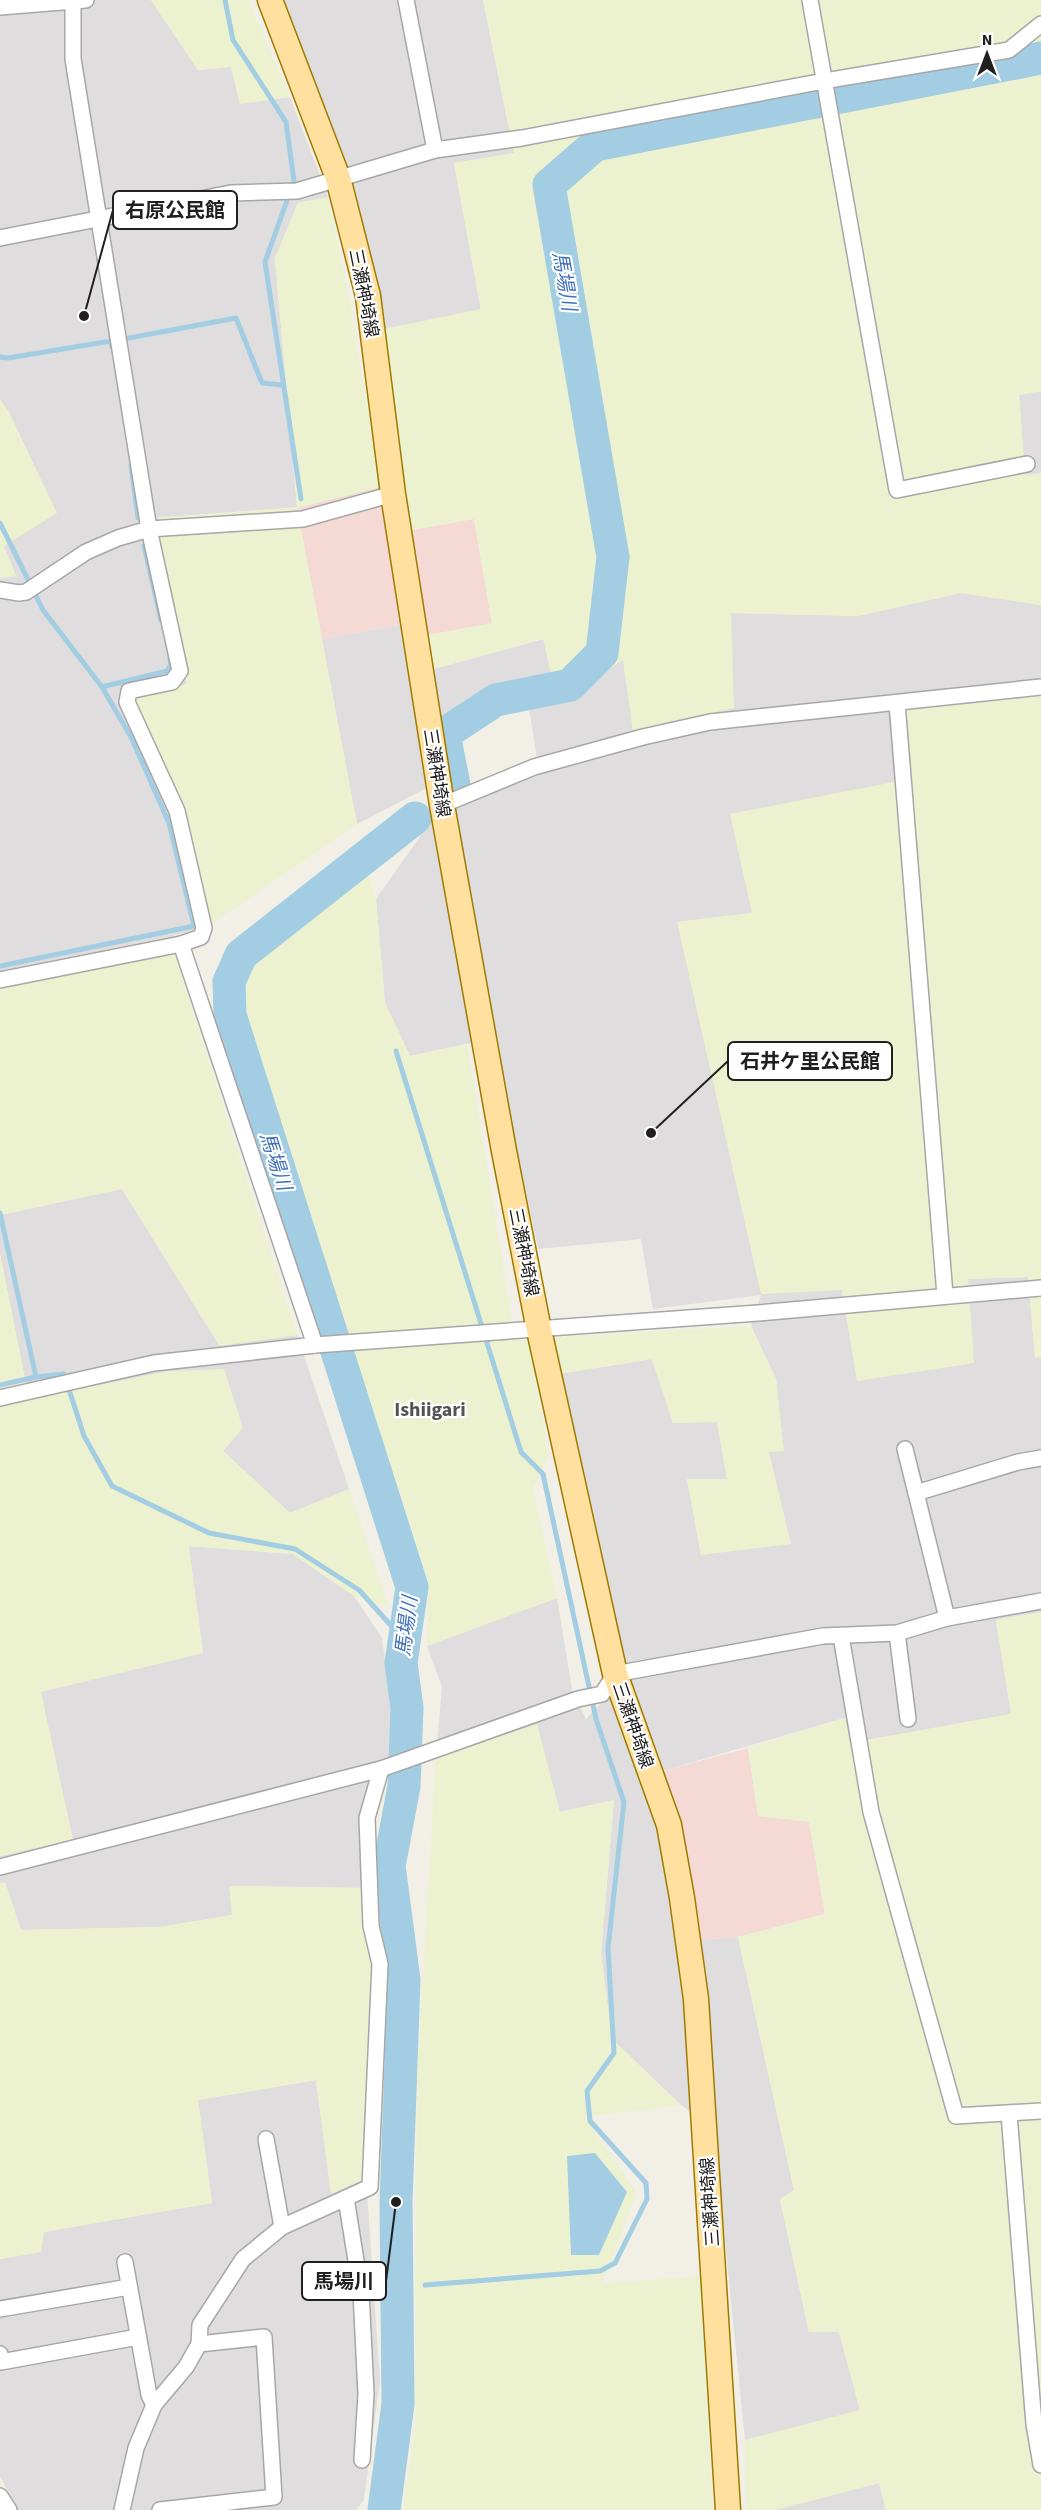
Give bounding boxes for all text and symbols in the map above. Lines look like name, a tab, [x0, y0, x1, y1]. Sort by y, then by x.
north arrow	[957, 24, 1017, 84]
text: N	[982, 29, 992, 51]
callout: 右原公民館	[113, 191, 237, 229]
text: 右原公民館	[125, 197, 225, 225]
street label: 三瀬神埼線	[343, 247, 384, 340]
water label: 馬場川	[545, 249, 583, 315]
street label: 三瀬神埼線	[417, 727, 456, 819]
callout: 石井ケ里公民館	[728, 1042, 892, 1080]
text: 石井ケ里公民館	[740, 1048, 880, 1076]
water label: 馬場川	[252, 1128, 298, 1196]
street label: 三瀬神埼線	[503, 1206, 544, 1299]
district label: Ishiigari	[394, 1396, 466, 1424]
water label: 馬場川	[389, 1593, 425, 1658]
street label: 三瀬神埼線	[606, 1679, 659, 1772]
street label: 三瀬神埼線	[695, 2156, 726, 2248]
callout: 馬場川	[302, 2262, 386, 2300]
text: 馬場川	[314, 2268, 374, 2296]

